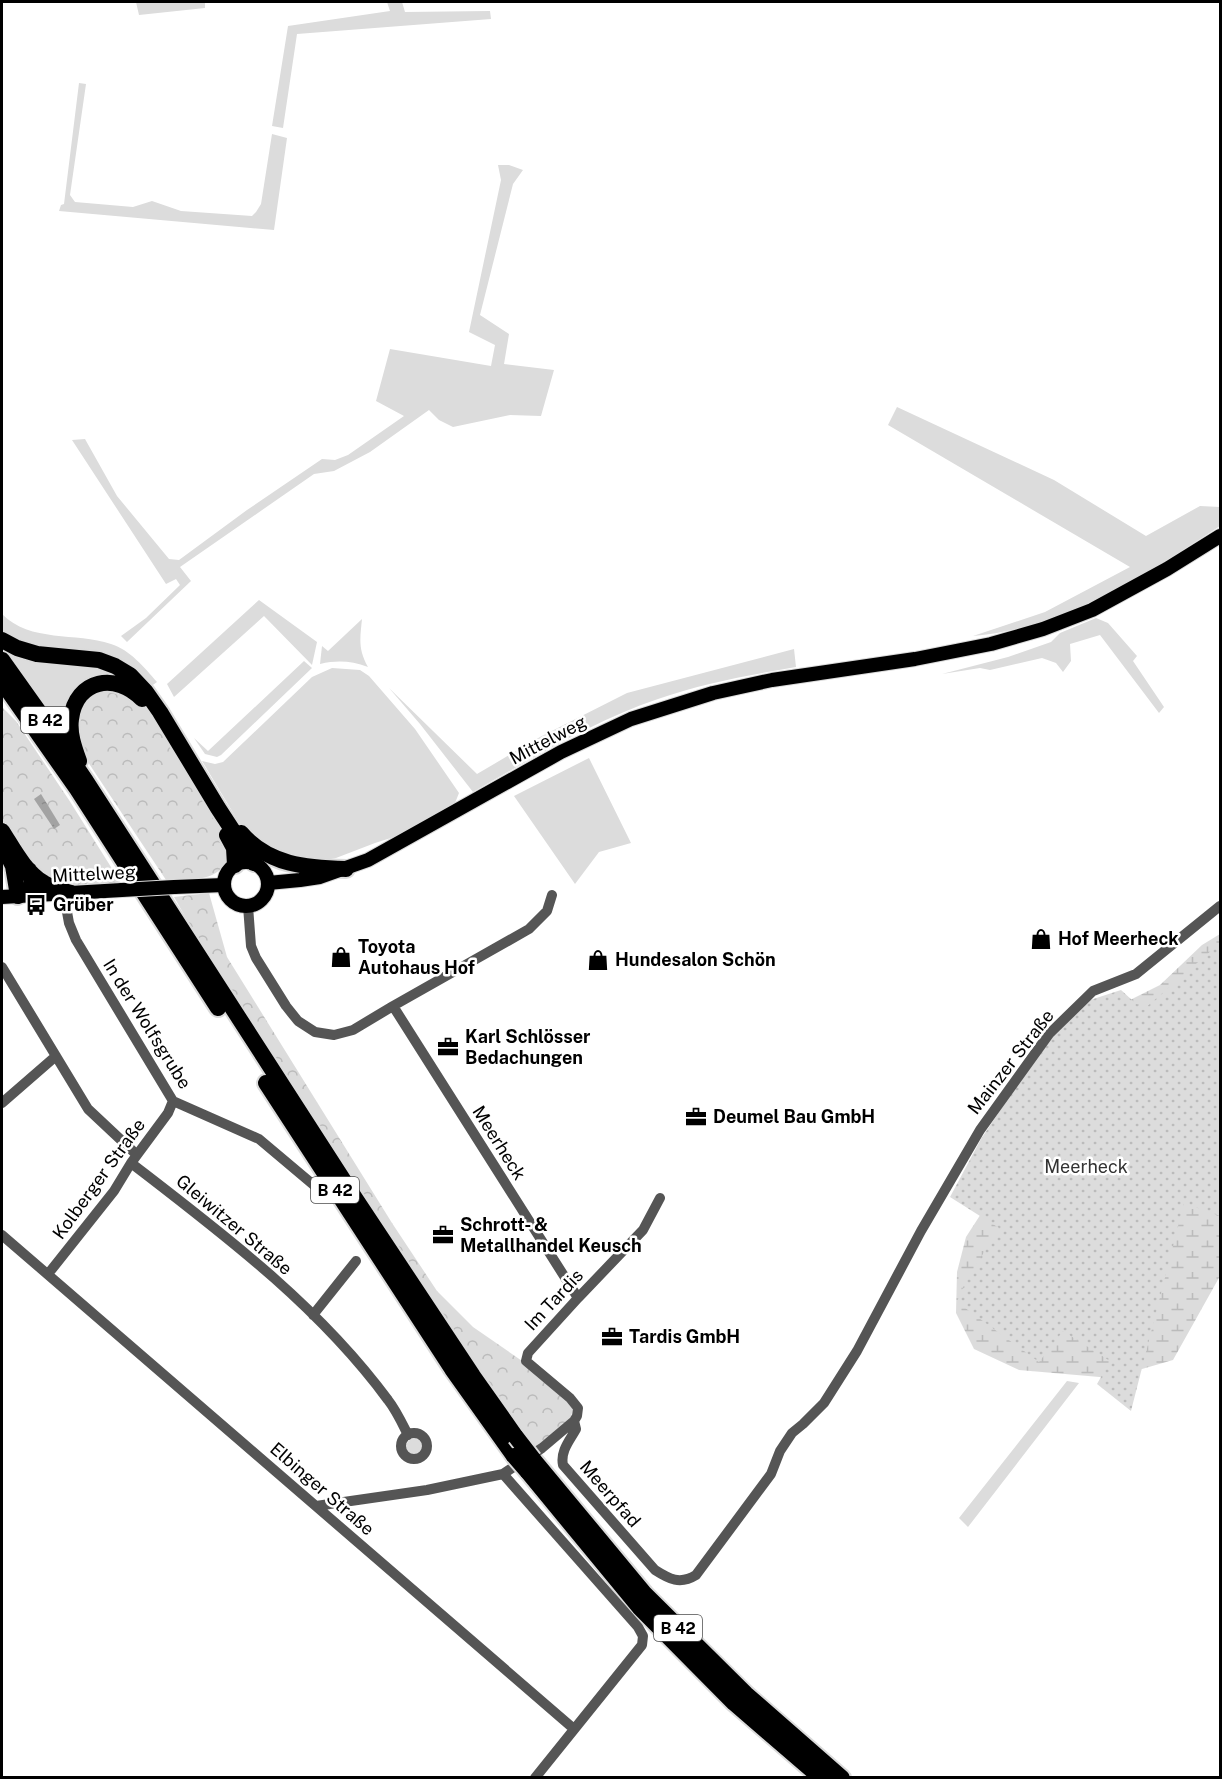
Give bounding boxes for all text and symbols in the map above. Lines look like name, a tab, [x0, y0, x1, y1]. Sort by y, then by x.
road number: B 42	[21, 707, 69, 733]
street label: Mittelweg	[506, 711, 590, 768]
street label: Mittelweg	[52, 861, 136, 886]
bus stop icon: Grüber	[24, 893, 48, 917]
place label: Grüber	[53, 894, 114, 915]
shop icon: Hof Meerheck	[1029, 927, 1053, 951]
place label: Hof Meerheck	[1058, 928, 1179, 949]
place label: Toyota Autohaus Hof	[358, 936, 475, 978]
shop icon: Toyota Autohaus Hof	[329, 945, 353, 969]
shop icon: Hundesalon Schön	[586, 948, 610, 972]
place label: Hundesalon Schön	[615, 949, 776, 970]
street label: In der Wolfsgrube	[99, 955, 196, 1092]
street label: Mainzer Straße	[963, 1005, 1058, 1118]
place label: Karl Schlösser Bedachungen	[465, 1026, 591, 1068]
office icon: Karl Schlösser Bedachungen	[436, 1035, 460, 1059]
street label: Meerheck	[468, 1102, 530, 1184]
office icon: Deumel Bau GmbH	[684, 1105, 708, 1129]
place label: Deumel Bau GmbH	[713, 1106, 875, 1127]
street label: Kolberger Straße	[48, 1114, 149, 1243]
park label: Meerheck	[1044, 1156, 1128, 1177]
street label: Gleiwitzer Straße	[172, 1170, 296, 1279]
road number: B 42	[311, 1177, 359, 1203]
place label: Schrott- & Metallhandel Keusch	[460, 1214, 642, 1256]
office icon: Schrott- & Metallhandel Keusch	[431, 1223, 455, 1247]
street label: Im Tardis	[520, 1265, 587, 1335]
office icon: Tardis GmbH	[600, 1325, 624, 1349]
place label: Tardis GmbH	[629, 1326, 740, 1347]
street label: Elbinger Straße	[266, 1438, 379, 1539]
street label: Meerpfad	[576, 1456, 645, 1531]
road number: B 42	[654, 1615, 702, 1641]

